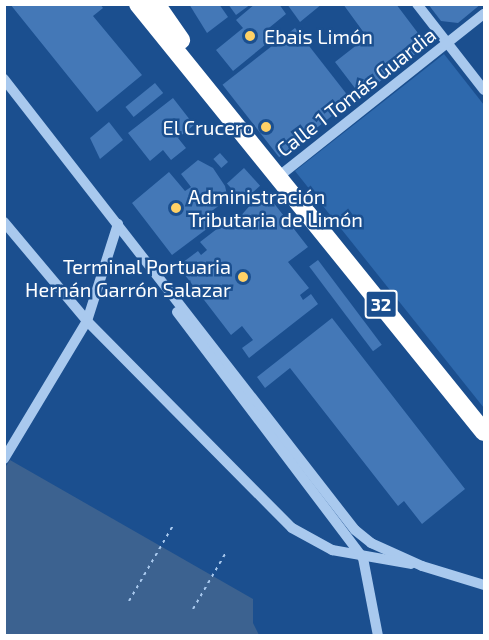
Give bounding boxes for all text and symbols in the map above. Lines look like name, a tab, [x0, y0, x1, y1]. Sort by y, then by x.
street label: Calle 1 Tomás Guardia	[271, 22, 441, 162]
place label: Ebais Limón	[264, 24, 373, 48]
marker: Ebais Limón	[241, 27, 259, 45]
place label: El Crucero	[162, 115, 254, 139]
marker: El Crucero	[259, 120, 273, 134]
place label: Administración Tributaria de Limón	[188, 184, 363, 231]
marker: Administración Tributaria de Limón	[169, 201, 183, 215]
place label: Terminal Portuaria Hernán Garrón Salazar	[25, 254, 231, 301]
marker: Terminal Portuaria Hernán Garrón Salazar	[236, 270, 250, 284]
road number: 32	[364, 289, 398, 319]

